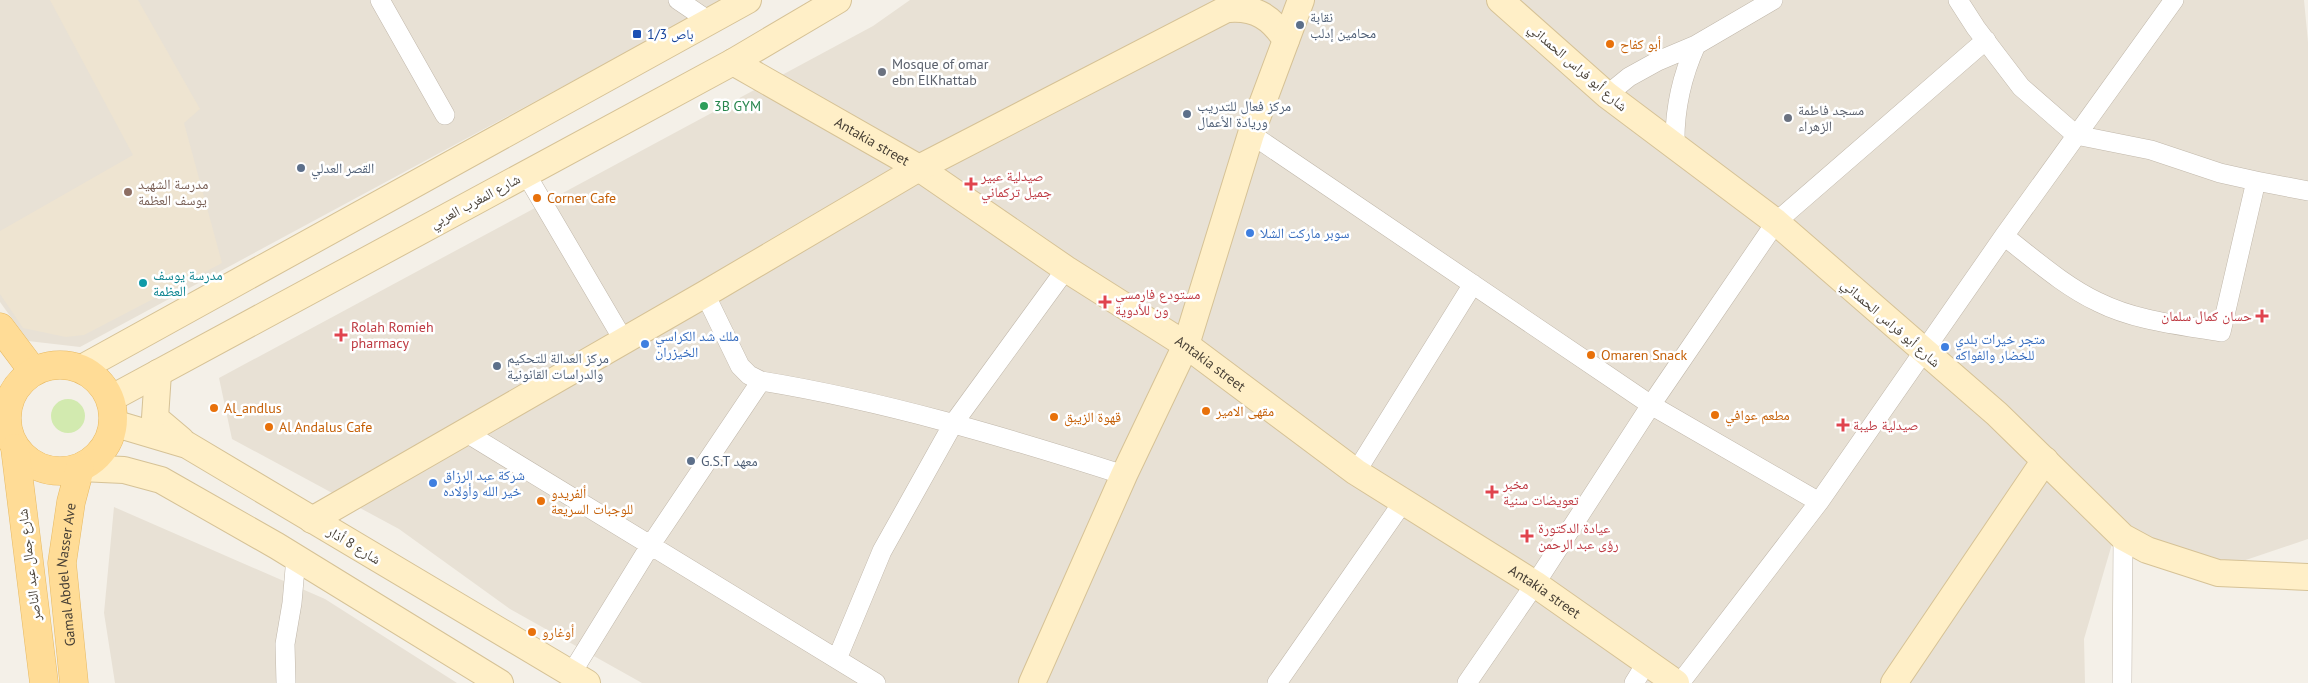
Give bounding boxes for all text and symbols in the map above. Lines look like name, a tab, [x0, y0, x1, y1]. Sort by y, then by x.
place label: نقابة محامين إدلب	[1310, 8, 1376, 43]
marker: نقابة محامين إدلب	[1294, 19, 1306, 31]
street label: شارع أبو فراس الحمداني	[1523, 19, 1631, 117]
place label: باص 1/3	[647, 25, 694, 43]
marker: باص 1/3	[631, 28, 643, 40]
place label: أبو كفاح	[1620, 35, 1661, 54]
marker: أبو كفاح	[1604, 38, 1616, 50]
place label: Mosque of omar ebn ElKhattab	[892, 55, 989, 89]
marker: Mosque of omar ebn ElKhattab	[876, 66, 888, 78]
place label: 3B GYM	[714, 97, 761, 115]
place label: مركز فعال للتدريب وريادة الأعمال	[1197, 97, 1291, 131]
marker: 3B GYM	[698, 100, 710, 112]
place label: مسجد فاطمة الزهراء	[1798, 101, 1864, 135]
marker: مركز فعال للتدريب وريادة الأعمال	[1181, 108, 1193, 120]
marker: مسجد فاطمة الزهراء	[1782, 112, 1794, 124]
street label: Antakia street	[831, 113, 913, 170]
place label: القصر العدلي	[311, 159, 374, 180]
marker: القصر العدلي	[295, 162, 307, 174]
place label: صيدلية عبير جميل تركماني	[980, 167, 1052, 204]
street label: شارع المغرب العربي	[427, 170, 524, 235]
place label: مدرسة الشهيد يوسف العظمة	[138, 175, 208, 209]
marker: صيدلية عبير جميل تركماني	[965, 178, 977, 190]
marker: مدرسة الشهيد يوسف العظمة	[122, 186, 134, 198]
place label: Corner Cafe	[547, 189, 616, 207]
marker: Corner Cafe	[531, 192, 543, 204]
place label: سوبر ماركت الشلا	[1260, 224, 1349, 242]
marker: سوبر ماركت الشلا	[1244, 227, 1256, 239]
place label: مدرسة يوسف العظمة	[153, 266, 223, 300]
street label: شارع أبو فراس الحمداني	[1836, 275, 1944, 373]
marker: مدرسة يوسف العظمة	[137, 277, 149, 289]
place label: مستودع فارمسي ون للأدوية	[1115, 285, 1200, 319]
marker: مستودع فارمسي ون للأدوية	[1099, 296, 1111, 308]
place label: حسان كمال سلمان	[2161, 307, 2252, 325]
marker: حسان كمال سلمان	[2256, 310, 2268, 322]
place label: Rolah Romieh pharmacy	[351, 318, 434, 352]
place label: ملك شد الكراسي الخيزران	[655, 327, 739, 361]
marker: Rolah Romieh pharmacy	[335, 329, 347, 341]
place label: متجر خيرات بلدي للخضار والفواكه	[1955, 330, 2045, 364]
street label: Antakia street	[1172, 332, 1249, 395]
marker: ملك شد الكراسي الخيزران	[639, 338, 651, 350]
marker: متجر خيرات بلدي للخضار والفواكه	[1939, 341, 1951, 353]
place label: Omaren Snack	[1601, 346, 1688, 364]
place label: مركز العدالة للتحكيم والدراسات القانونية	[507, 349, 609, 383]
marker: Omaren Snack	[1585, 349, 1597, 361]
marker: مركز العدالة للتحكيم والدراسات القانونية	[491, 360, 503, 372]
place label: Al_andlus	[224, 399, 282, 417]
marker: Al_andlus	[208, 402, 220, 414]
place label: مقهى الامير	[1215, 402, 1274, 420]
marker: مقهى الامير	[1200, 405, 1212, 417]
place label: مطعم عوافي	[1725, 406, 1790, 427]
place label: قهوة الزيبق	[1064, 408, 1121, 427]
marker: مطعم عوافي	[1709, 409, 1721, 421]
marker: قهوة الزيبق	[1048, 411, 1060, 423]
place label: صيدلية طيبة	[1853, 416, 1918, 434]
place label: Al Andalus Cafe	[279, 418, 372, 436]
marker: صيدلية طيبة	[1837, 419, 1849, 431]
marker: Al Andalus Cafe	[263, 421, 275, 433]
place label: G.S.T معهد	[701, 452, 758, 470]
marker: G.S.T معهد	[685, 455, 697, 467]
place label: شركة عبد الرزاق خير الله وأولاده	[443, 466, 525, 500]
place label: مخبر تعويضات سنية	[1502, 475, 1579, 509]
marker: شركة عبد الرزاق خير الله وأولاده	[427, 477, 439, 489]
place label: ألفريدو للوجبات السريعة	[551, 484, 633, 518]
marker: مخبر تعويضات سنية	[1485, 485, 1499, 499]
marker: ألفريدو للوجبات السريعة	[535, 495, 547, 507]
street label: Gamal Abdel Nasser Ave	[52, 502, 80, 647]
street label: شارع جمال عبد الناصر	[13, 508, 46, 623]
place label: عيادة الدكتورة رؤى عبد الرحمن	[1538, 519, 1619, 553]
street label: شارع 8 أذار	[322, 521, 384, 569]
marker: عيادة الدكتورة رؤى عبد الرحمن	[1520, 529, 1534, 543]
street label: Antakia street	[1505, 561, 1584, 622]
place label: أوغارو	[542, 623, 574, 641]
marker: أوغارو	[526, 626, 538, 638]

